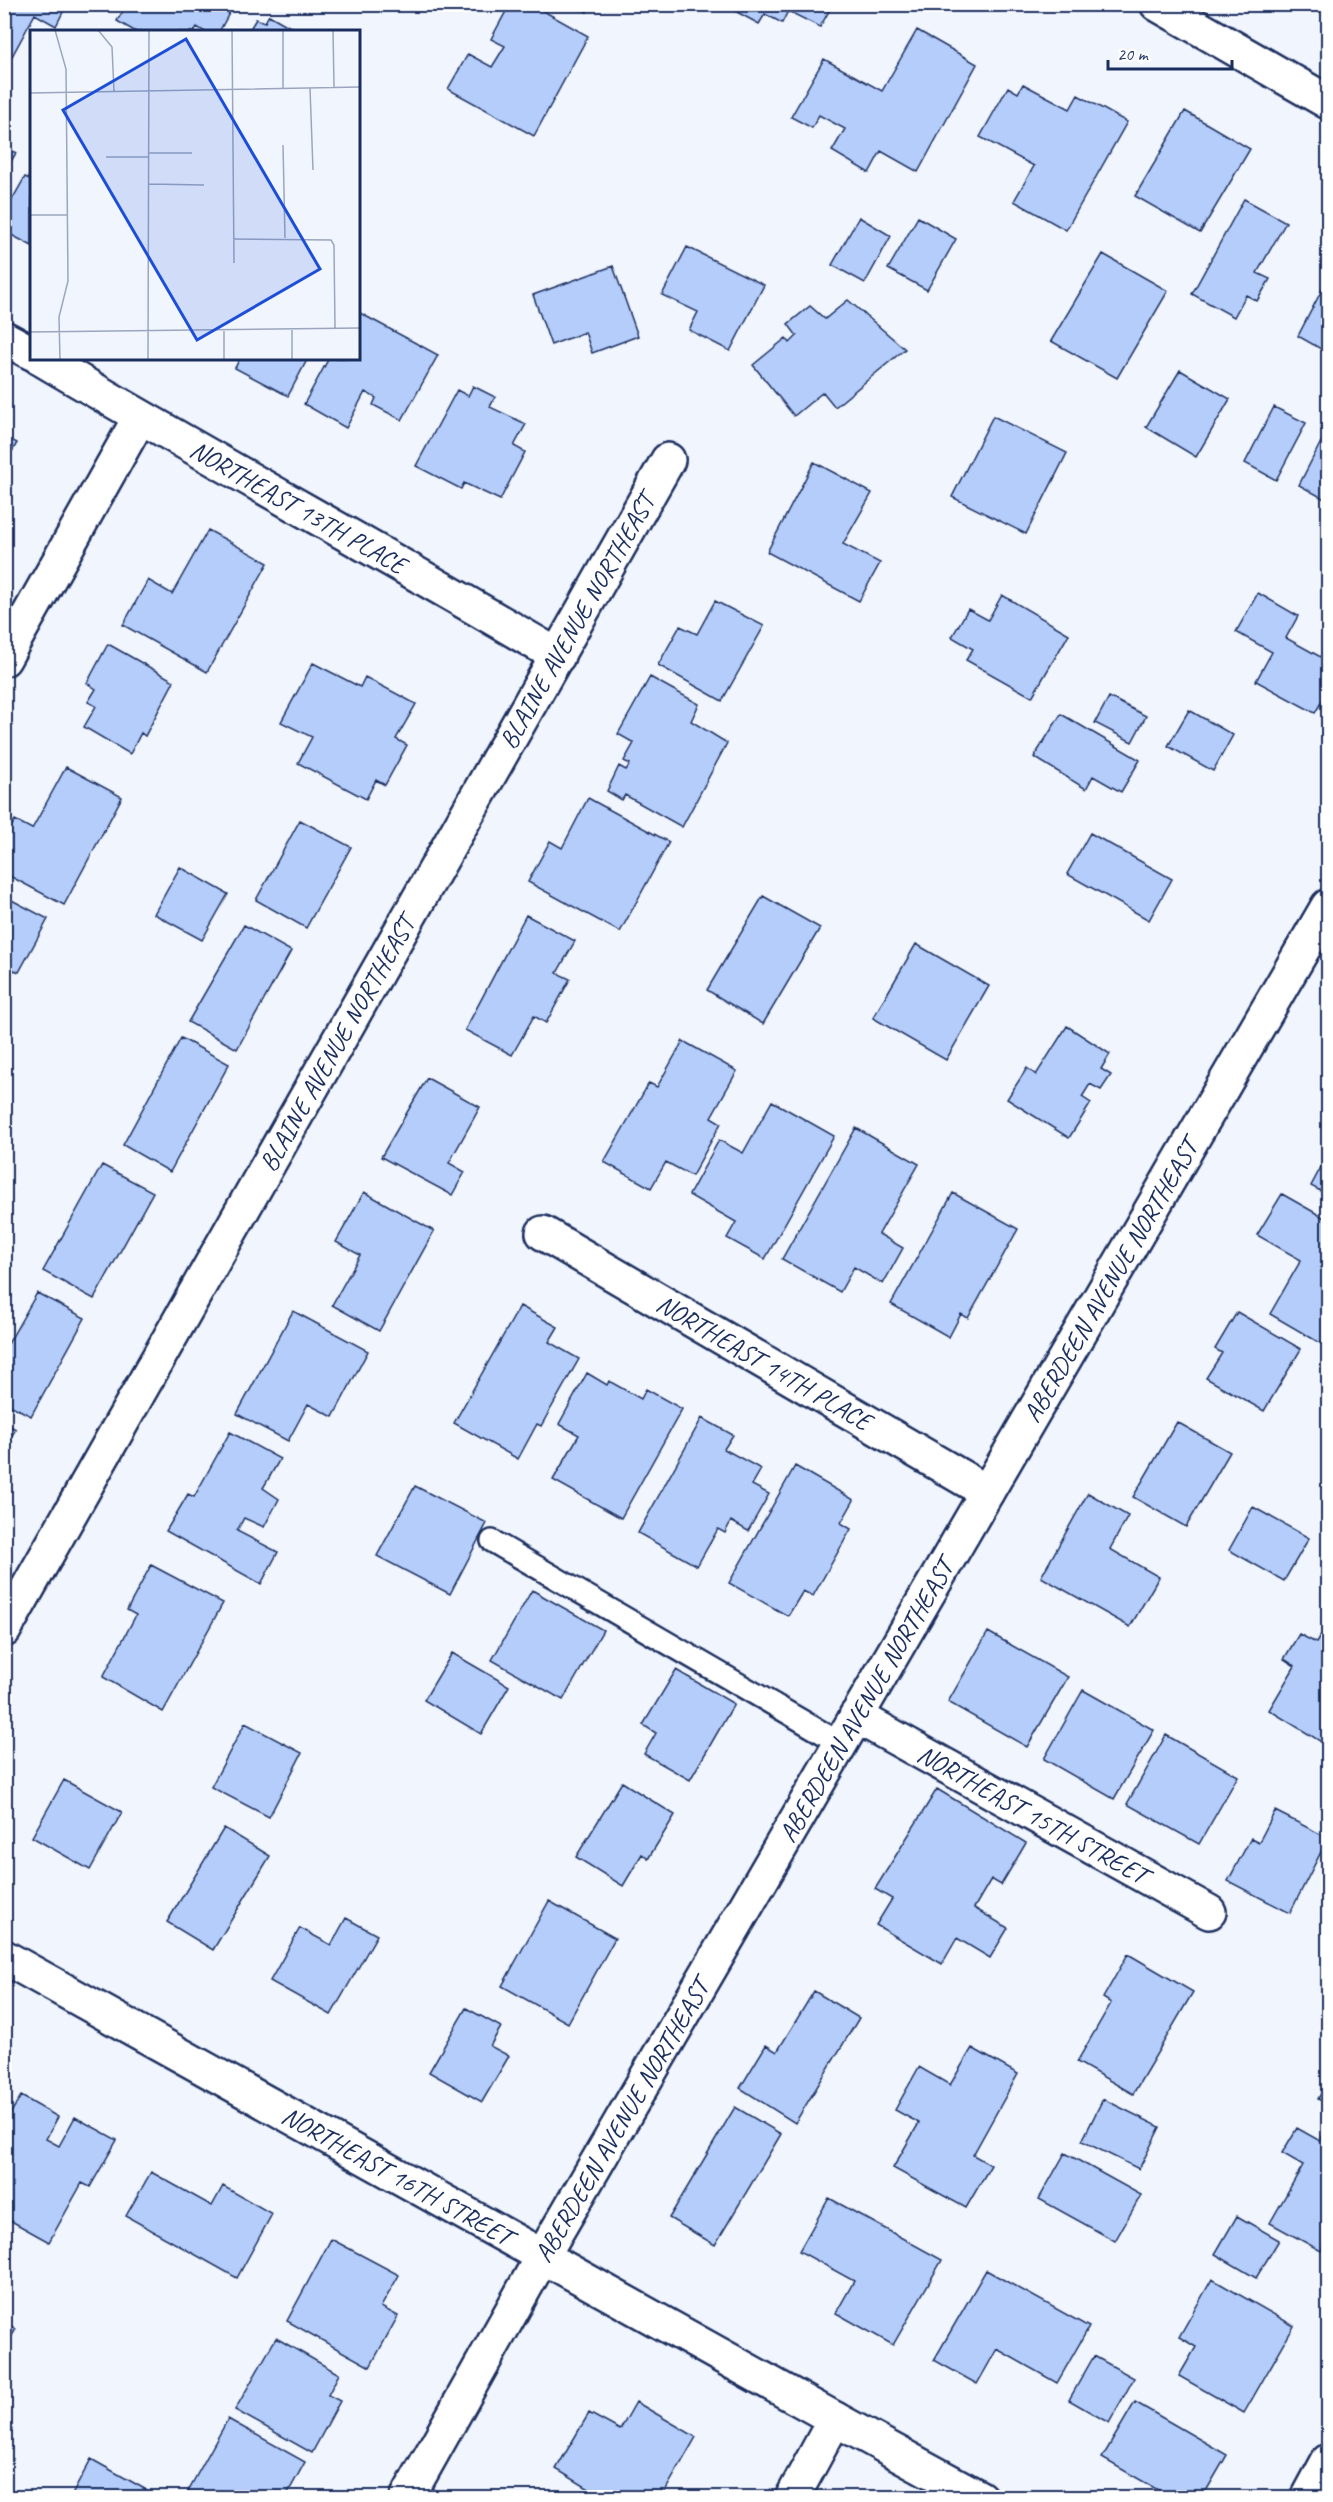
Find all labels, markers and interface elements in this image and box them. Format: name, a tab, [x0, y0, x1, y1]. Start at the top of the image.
inset map	[30, 30, 360, 360]
scale bar	[1108, 33, 1232, 71]
text: 20 m	[1117, 43, 1150, 65]
street label: NORTHEAST 13TH PLACE	[185, 432, 415, 583]
street label: BLAINE AVENUE NORTHEAST	[491, 483, 665, 754]
street label: BLAINE AVENUE NORTHEAST	[251, 905, 425, 1177]
street label: ABERDEEN AVENUE NORTHEAST	[1015, 1127, 1209, 1428]
street label: NORTHEAST 14TH PLACE	[651, 1287, 881, 1439]
street label: ABERDEEN AVENUE NORTHEAST	[771, 1547, 964, 1848]
street label: NORTHEAST 15TH STREET	[912, 1737, 1160, 1895]
street label: ABERDEEN AVENUE NORTHEAST	[526, 1967, 720, 2268]
street label: NORTHEAST 16TH STREET	[276, 2099, 524, 2256]

